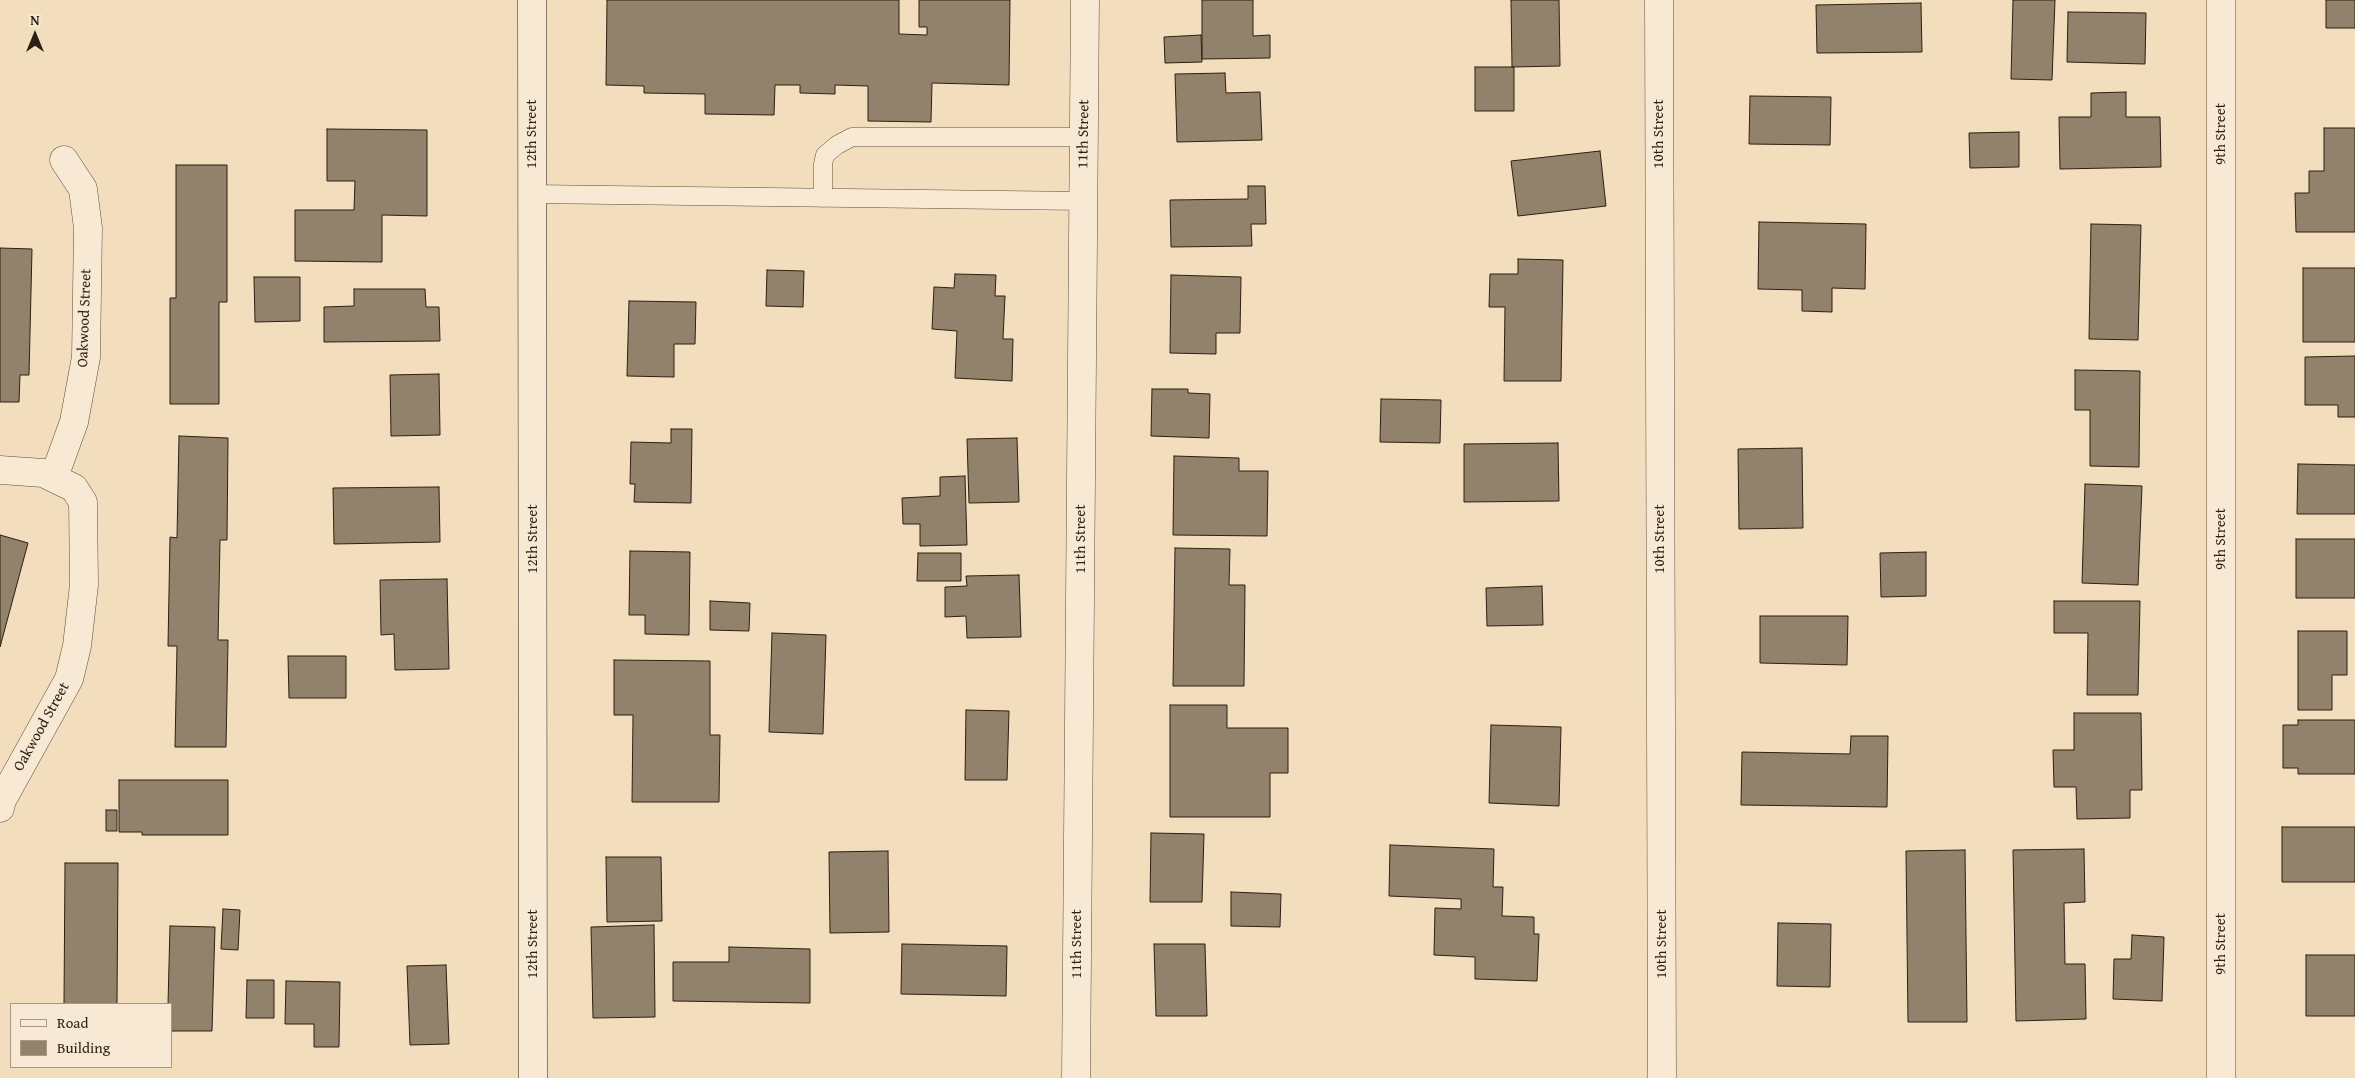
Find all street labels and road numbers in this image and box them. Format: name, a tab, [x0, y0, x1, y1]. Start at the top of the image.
street label: 12th Street	[523, 99, 541, 169]
street label: 11th Street	[1074, 99, 1094, 169]
street label: 10th Street	[1650, 99, 1668, 169]
street label: 9th Street	[2212, 103, 2230, 165]
street label: Oakwood Street	[74, 268, 96, 368]
street label: 12th Street	[524, 504, 542, 574]
street label: 11th Street	[1072, 504, 1090, 574]
street label: 10th Street	[1651, 504, 1669, 574]
street label: 9th Street	[2212, 508, 2230, 570]
street label: Oakwood Street	[10, 679, 74, 775]
street label: 12th Street	[524, 909, 542, 979]
street label: 11th Street	[1068, 909, 1086, 979]
street label: 10th Street	[1653, 909, 1671, 979]
street label: 9th Street	[2212, 913, 2230, 975]

